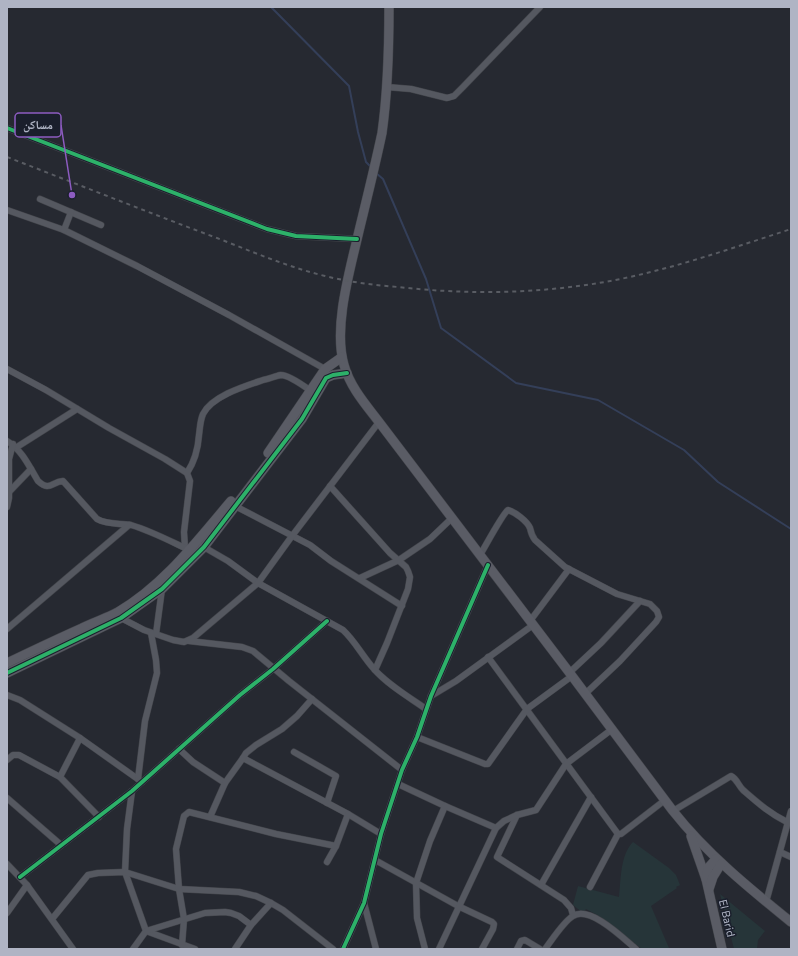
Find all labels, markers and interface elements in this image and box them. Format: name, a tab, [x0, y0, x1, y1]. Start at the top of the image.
callout: مساكن	[15, 113, 61, 137]
text: مساكن	[23, 117, 53, 133]
street label: El Barid	[717, 898, 738, 938]

